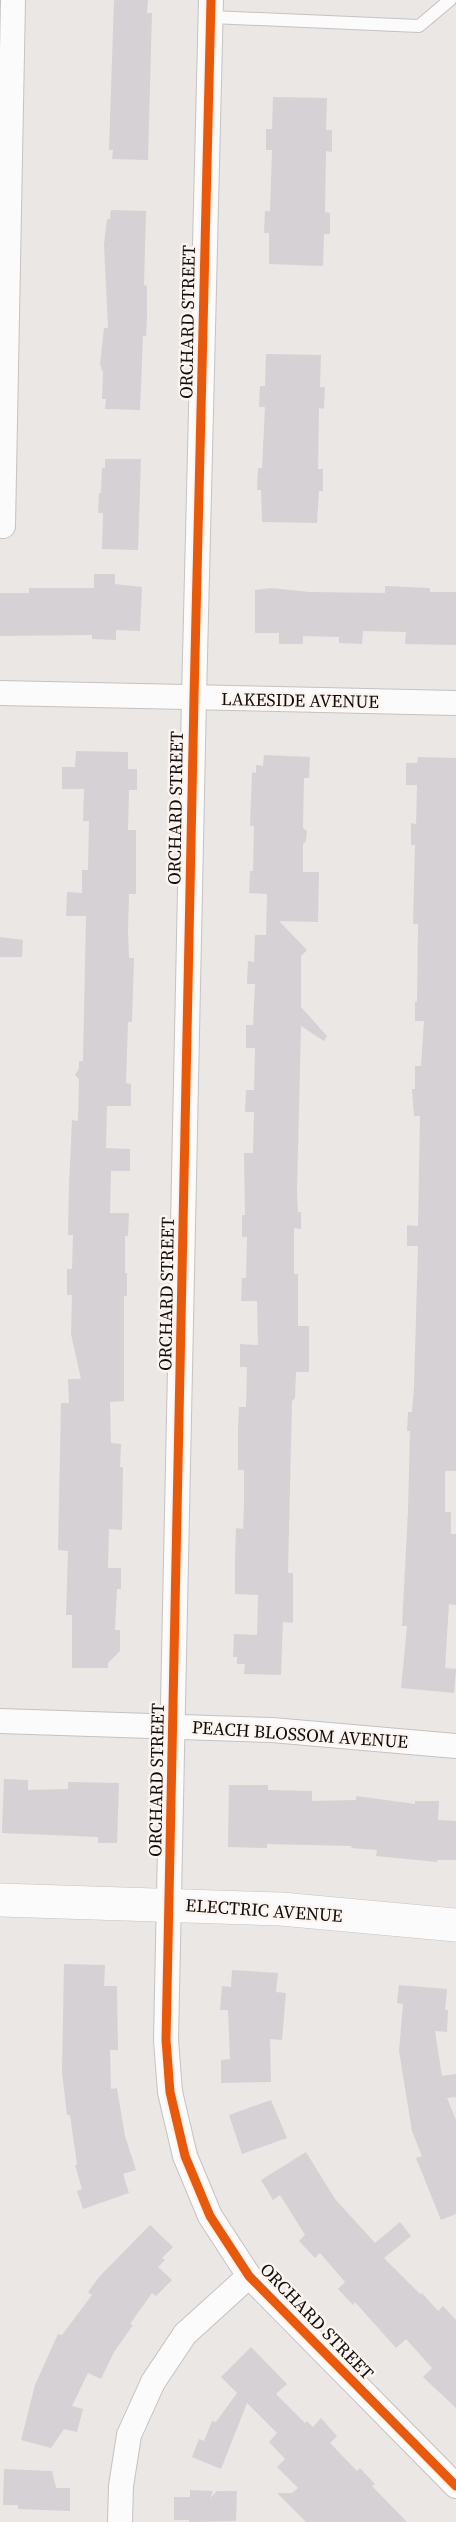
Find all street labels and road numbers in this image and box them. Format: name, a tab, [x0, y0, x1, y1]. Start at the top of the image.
street label: ORCHARD STREET	[173, 245, 201, 399]
street label: LAKESIDE AVENUE	[221, 686, 379, 714]
street label: ORCHARD STREET	[161, 731, 189, 885]
street label: ORCHARD STREET	[152, 1217, 180, 1371]
street label: ORCHARD STREET	[142, 1703, 170, 1857]
street label: PEACH BLOSSOM AVENUE	[191, 1714, 409, 1754]
street label: ELECTRIC AVENUE	[185, 1892, 343, 1928]
street label: ORCHARD STREET	[255, 2257, 380, 2385]

